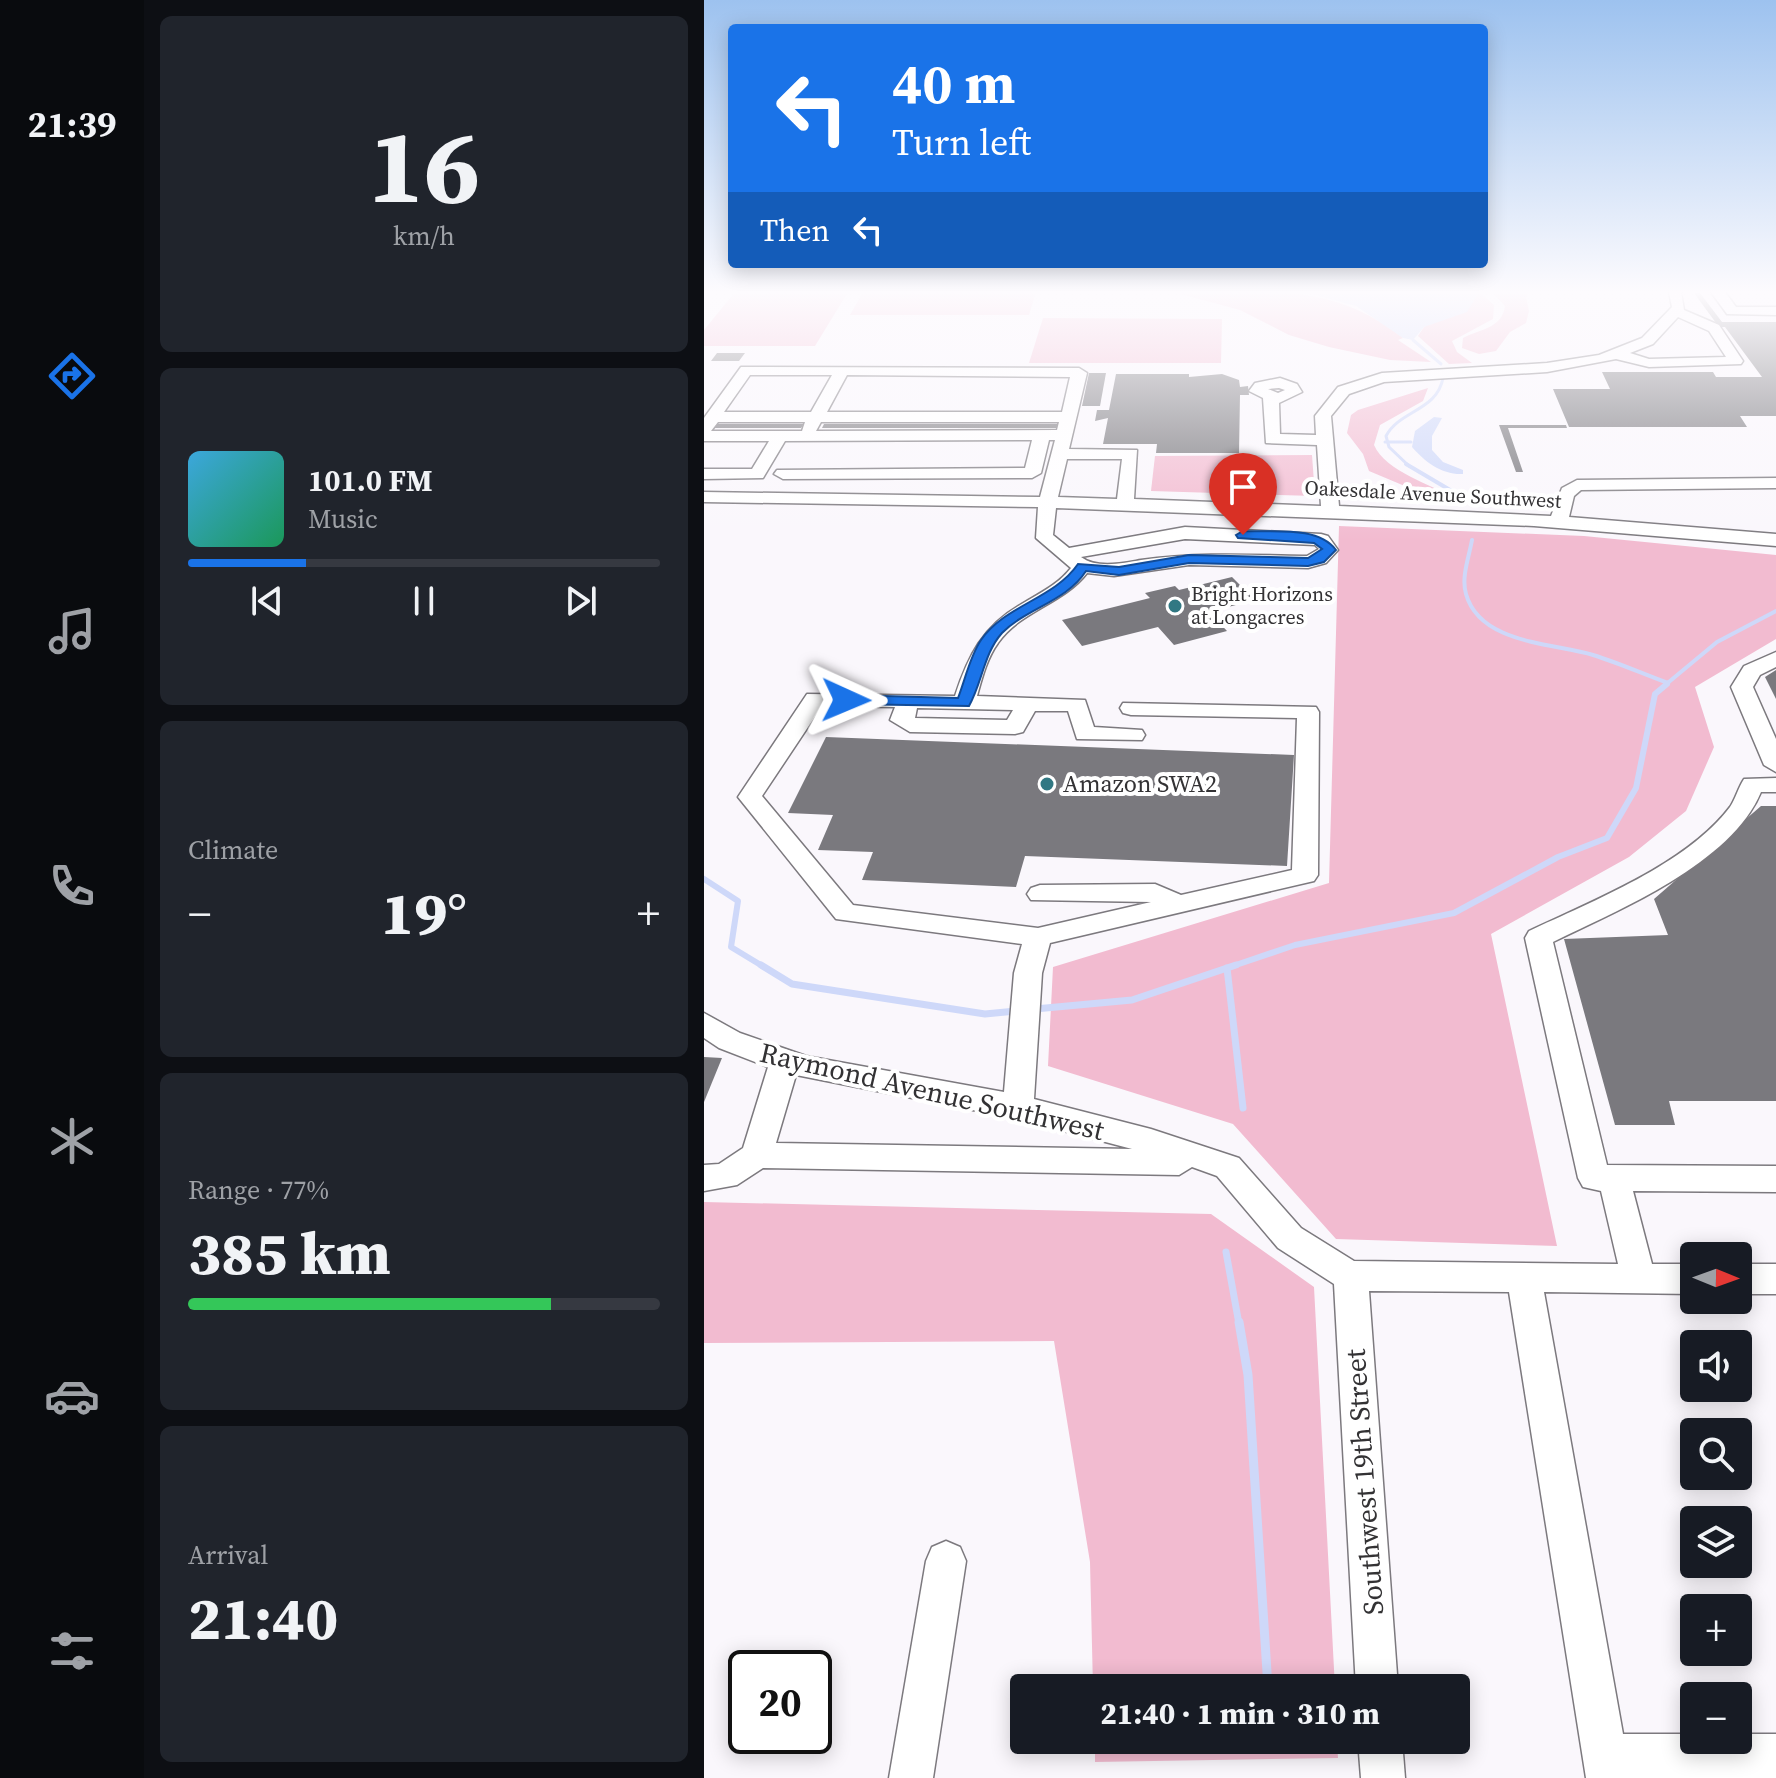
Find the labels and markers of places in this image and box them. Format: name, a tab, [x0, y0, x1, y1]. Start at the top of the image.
pin	[1209, 453, 1277, 535]
place label: Bright Horizons at Longacres	[1191, 580, 1333, 631]
marker: Bright Horizons at Longacres	[1166, 597, 1184, 615]
place label: Amazon SWA2	[1063, 767, 1217, 800]
marker: Amazon SWA2	[1038, 775, 1056, 793]

